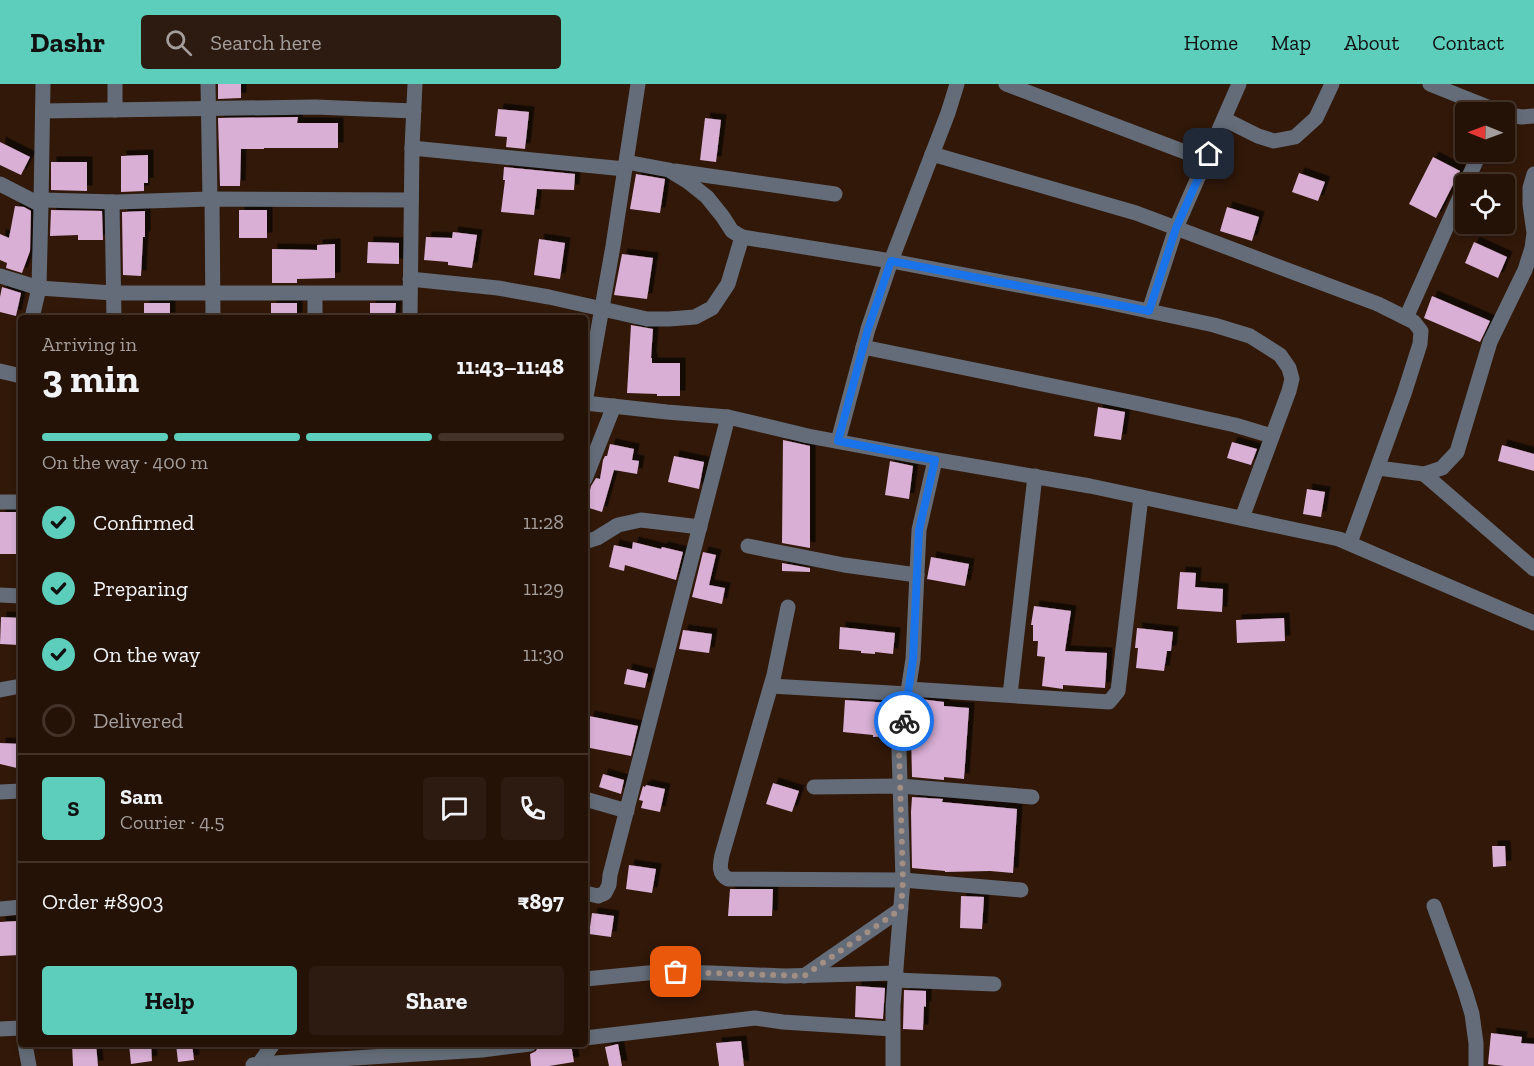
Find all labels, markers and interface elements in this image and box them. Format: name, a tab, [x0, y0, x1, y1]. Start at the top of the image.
search box	[141, 15, 561, 69]
text: Dashr	[30, 26, 105, 59]
icon: search	[162, 26, 195, 59]
text: Search here	[210, 29, 322, 56]
text: Home	[1184, 30, 1238, 55]
text: Map	[1271, 30, 1311, 55]
text: About	[1344, 30, 1399, 55]
text: Contact	[1432, 30, 1504, 55]
north arrow	[1455, 102, 1515, 162]
map controls	[1455, 102, 1515, 234]
pin	[1183, 128, 1234, 179]
icon: home	[1192, 137, 1225, 170]
button: locate	[1455, 174, 1515, 234]
text: Arriving in	[42, 332, 137, 356]
text: 11:43–11:48	[456, 353, 564, 380]
text: 3 min	[42, 355, 139, 402]
text: On the way · 400 m	[42, 450, 208, 474]
icon: check	[42, 506, 75, 539]
text: Confirmed	[93, 509, 194, 536]
text: 11:28	[523, 510, 564, 534]
icon: check	[42, 572, 75, 605]
text: Preparing	[93, 575, 188, 602]
text: 11:29	[523, 576, 564, 600]
icon: check	[42, 638, 75, 671]
text: On the way	[93, 641, 200, 668]
text: 11:30	[523, 642, 564, 666]
courier	[874, 691, 934, 751]
icon: bike	[888, 705, 921, 738]
text: Delivered	[93, 707, 183, 734]
button: chat	[423, 777, 486, 840]
button: phone	[501, 777, 564, 840]
text: Sam	[120, 783, 163, 810]
text: S	[67, 795, 80, 822]
text: Courier · 4.5	[120, 810, 225, 834]
text: Order #8903	[42, 888, 164, 915]
text: ₹897	[518, 888, 564, 915]
pin	[650, 946, 701, 997]
icon: bag	[659, 955, 692, 988]
button: Help	[42, 966, 297, 1035]
button: Share	[309, 966, 564, 1035]

